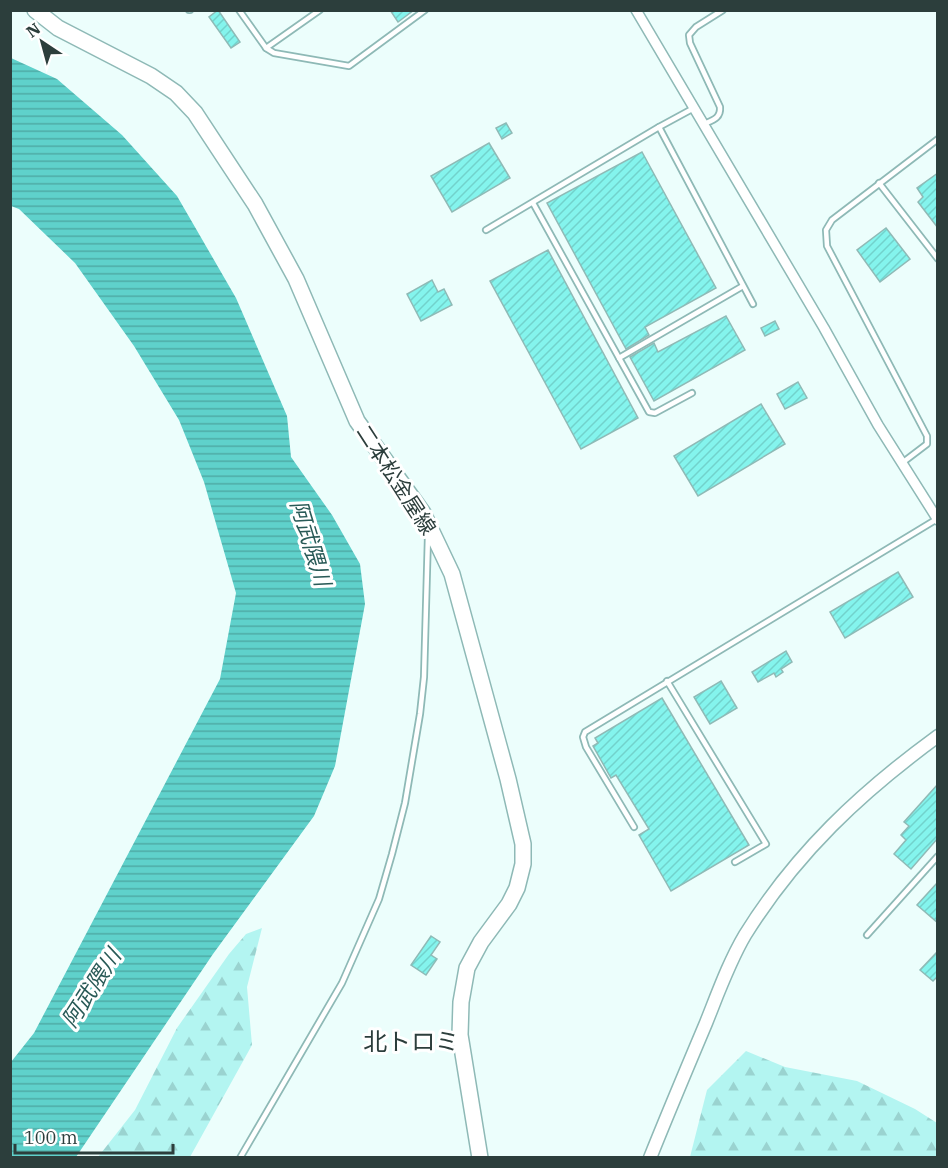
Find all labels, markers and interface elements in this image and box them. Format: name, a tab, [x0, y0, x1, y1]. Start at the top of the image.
north arrow	[12, 12, 72, 72]
text: N	[22, 18, 44, 42]
street label: 二本松金屋線	[351, 419, 443, 540]
water label: 阿武隈川	[285, 497, 339, 591]
water label: 阿武隈川	[54, 941, 128, 1033]
district label: 北トロミ	[363, 1025, 459, 1057]
scale bar	[15, 1117, 172, 1155]
text: 100 m	[24, 1126, 78, 1149]

